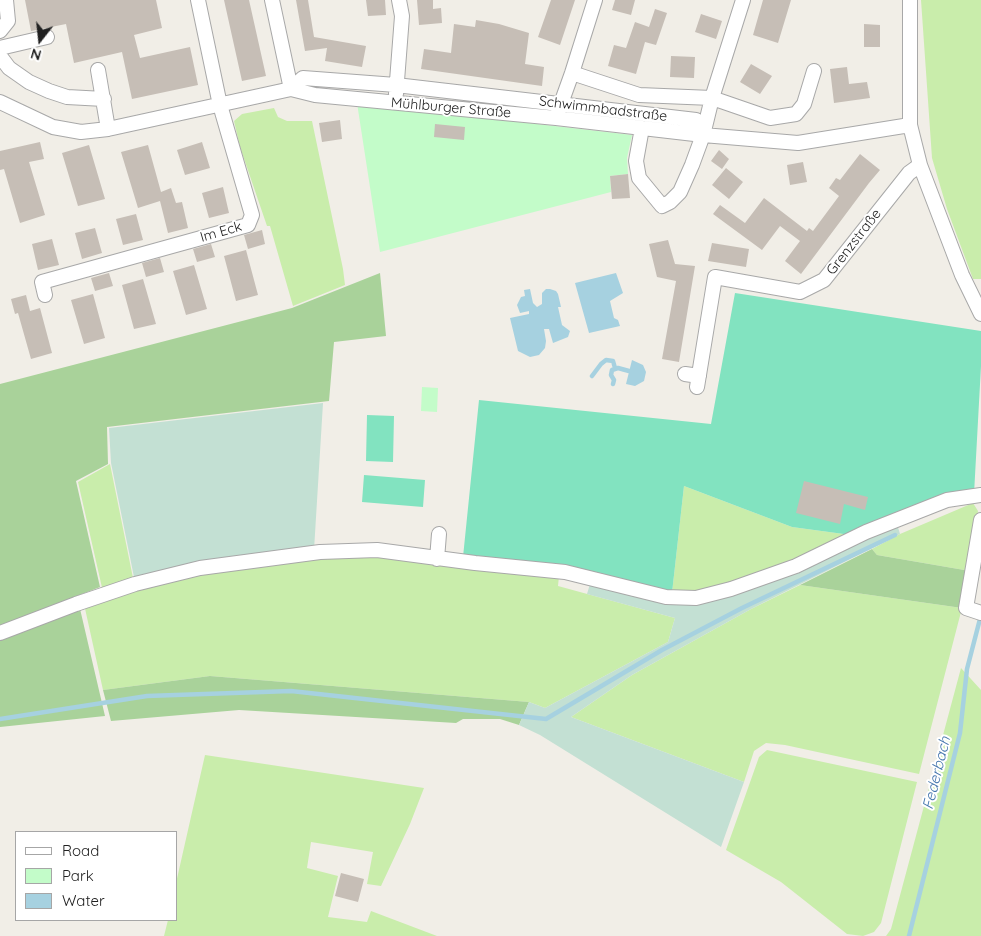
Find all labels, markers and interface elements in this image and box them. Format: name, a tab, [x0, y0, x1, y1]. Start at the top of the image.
north arrow	[15, 15, 65, 65]
text: N	[28, 44, 43, 64]
street label: Schwimmbadstraße	[538, 93, 668, 125]
street label: Mühlburger Straße	[390, 94, 512, 122]
street label: Grenzstraße	[823, 206, 885, 278]
street label: Im Eck	[198, 218, 244, 246]
water label: Federbach	[919, 735, 955, 811]
legend	[15, 831, 178, 921]
text: Road	[62, 841, 99, 860]
text: Park	[62, 866, 94, 885]
text: Water	[62, 891, 105, 910]

